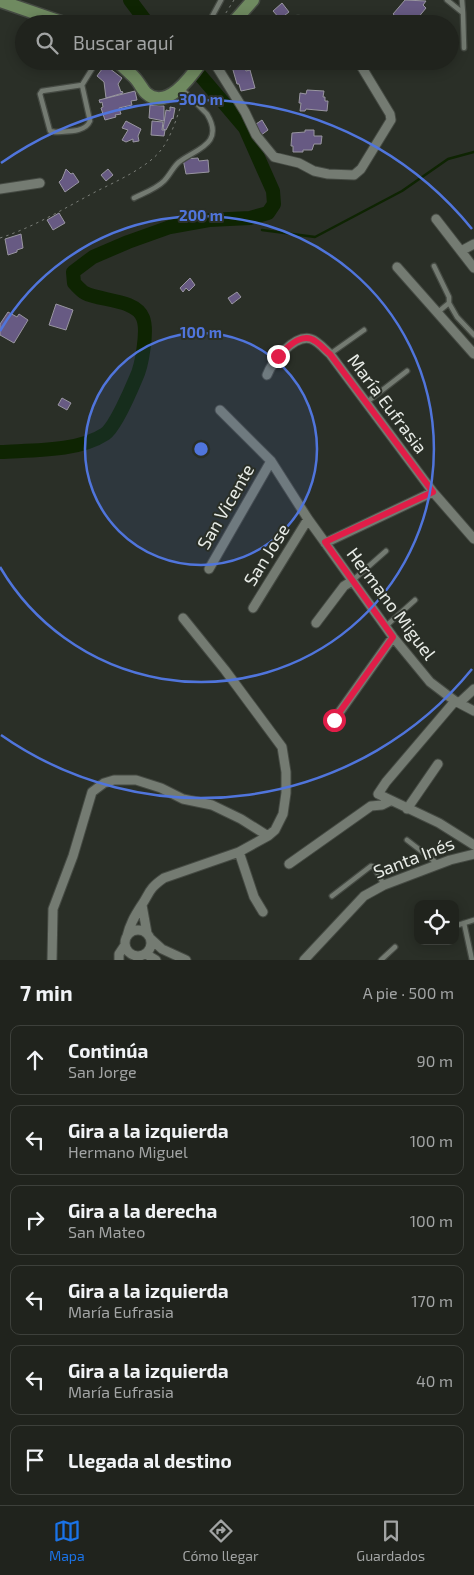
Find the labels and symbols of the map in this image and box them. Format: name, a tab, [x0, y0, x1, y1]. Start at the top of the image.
text: 300 m	[179, 90, 223, 108]
text: 200 m	[179, 206, 223, 224]
text: 100 m	[180, 323, 222, 341]
route end	[267, 345, 290, 368]
street label: María Eufrasia	[343, 349, 432, 458]
centre of rings	[192, 440, 210, 458]
street label: San Vicente	[192, 460, 258, 553]
street label: San Jose	[238, 519, 294, 590]
street label: Hermano Miguel	[342, 543, 442, 664]
route start	[323, 709, 346, 732]
street label: Santa Inés	[370, 832, 457, 883]

